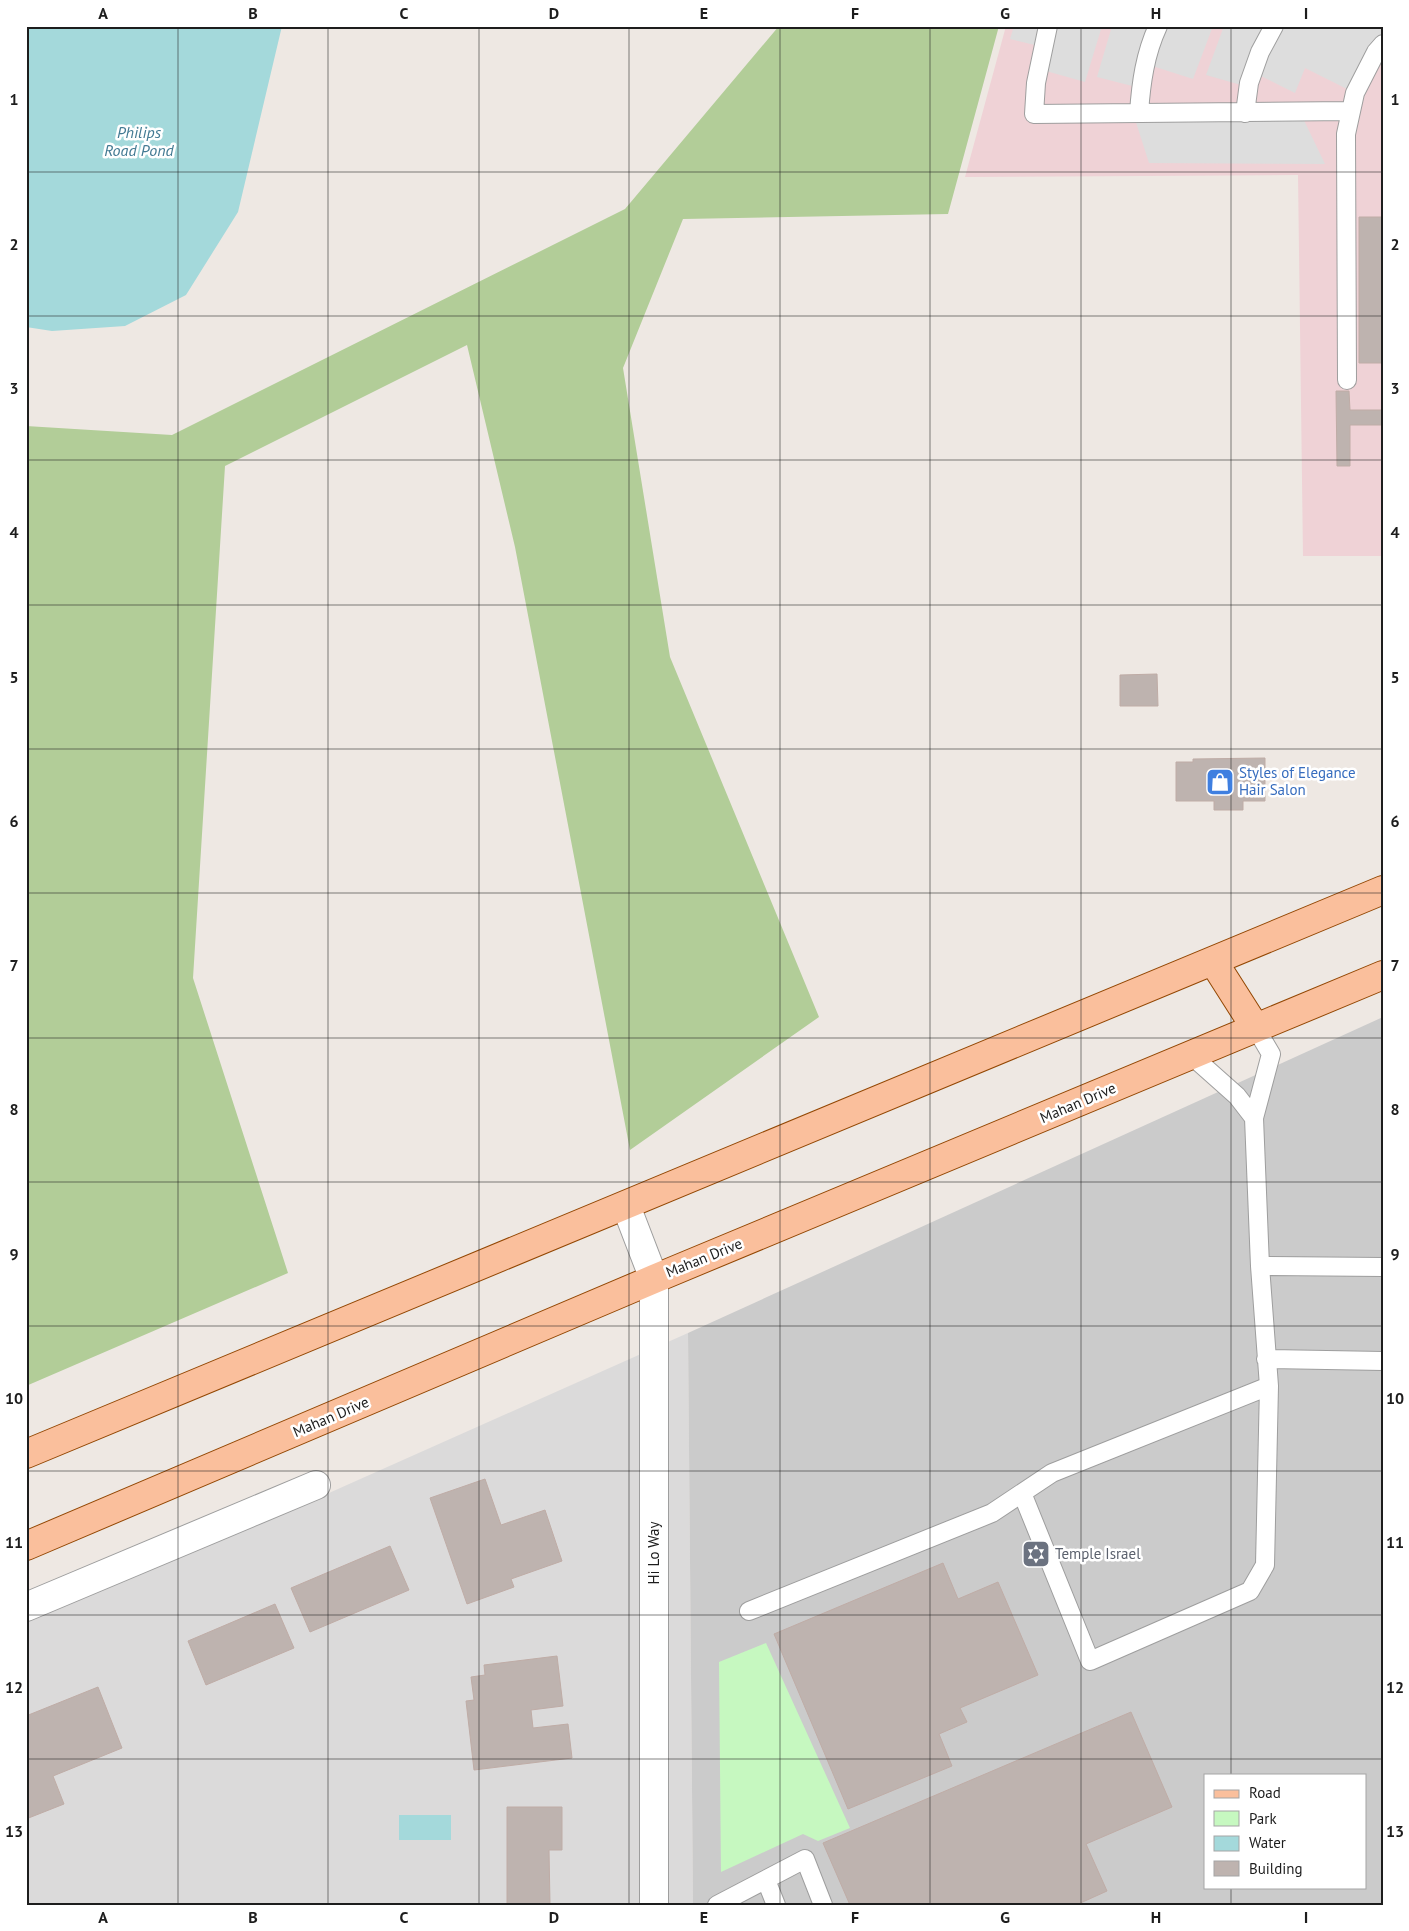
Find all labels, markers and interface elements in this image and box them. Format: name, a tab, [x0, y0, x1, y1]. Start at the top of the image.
text: A	[98, 3, 108, 23]
text: B	[248, 3, 258, 23]
text: C	[400, 3, 409, 23]
text: D	[549, 3, 559, 23]
text: E	[700, 3, 708, 23]
text: F	[851, 3, 859, 23]
text: G	[1000, 3, 1010, 23]
text: H	[1151, 3, 1161, 23]
text: I	[1304, 3, 1308, 23]
text: 1	[9, 89, 19, 109]
text: 1	[1390, 89, 1400, 109]
water label: Philips Road Pond	[104, 122, 175, 160]
text: 2	[9, 234, 19, 254]
text: 2	[1390, 234, 1400, 254]
text: 3	[9, 378, 19, 398]
text: 3	[1390, 378, 1400, 398]
text: 4	[9, 522, 19, 542]
text: 4	[1390, 522, 1400, 542]
text: 5	[9, 667, 19, 687]
text: 5	[1390, 667, 1400, 687]
place label: Styles of Elegance Hair Salon	[1239, 763, 1356, 799]
shop icon: Styles of Elegance Hair Salon	[1205, 767, 1235, 797]
text: 6	[9, 811, 19, 831]
text: 6	[1390, 811, 1400, 831]
text: 7	[9, 955, 19, 975]
text: 7	[1390, 955, 1400, 975]
street label: Mahan Drive	[1037, 1078, 1119, 1127]
text: 8	[9, 1099, 19, 1119]
text: 8	[1390, 1099, 1400, 1119]
street label: Mahan Drive	[663, 1234, 745, 1281]
text: 9	[9, 1244, 19, 1264]
text: 9	[1390, 1244, 1400, 1264]
text: 10	[5, 1388, 23, 1408]
text: 10	[1386, 1388, 1404, 1408]
street label: Mahan Drive	[290, 1392, 372, 1441]
street label: Hi Lo Way	[644, 1522, 663, 1584]
text: 11	[5, 1532, 23, 1552]
text: 11	[1386, 1532, 1404, 1552]
synagogue icon: Temple Israel	[1021, 1539, 1051, 1569]
place label: Temple Israel	[1055, 1544, 1141, 1563]
text: 12	[5, 1677, 23, 1697]
text: 12	[1386, 1677, 1404, 1697]
legend	[1204, 1774, 1366, 1888]
text: Road	[1249, 1783, 1281, 1802]
text: Park	[1249, 1809, 1277, 1828]
text: 13	[5, 1821, 23, 1841]
text: 13	[1386, 1821, 1404, 1841]
text: Water	[1249, 1833, 1286, 1852]
text: Building	[1249, 1859, 1303, 1878]
text: A	[98, 1907, 108, 1927]
text: B	[248, 1907, 258, 1927]
text: C	[400, 1907, 409, 1927]
text: D	[549, 1907, 559, 1927]
text: E	[700, 1907, 708, 1927]
text: F	[851, 1907, 859, 1927]
text: G	[1000, 1907, 1010, 1927]
text: H	[1151, 1907, 1161, 1927]
text: I	[1304, 1907, 1308, 1927]

